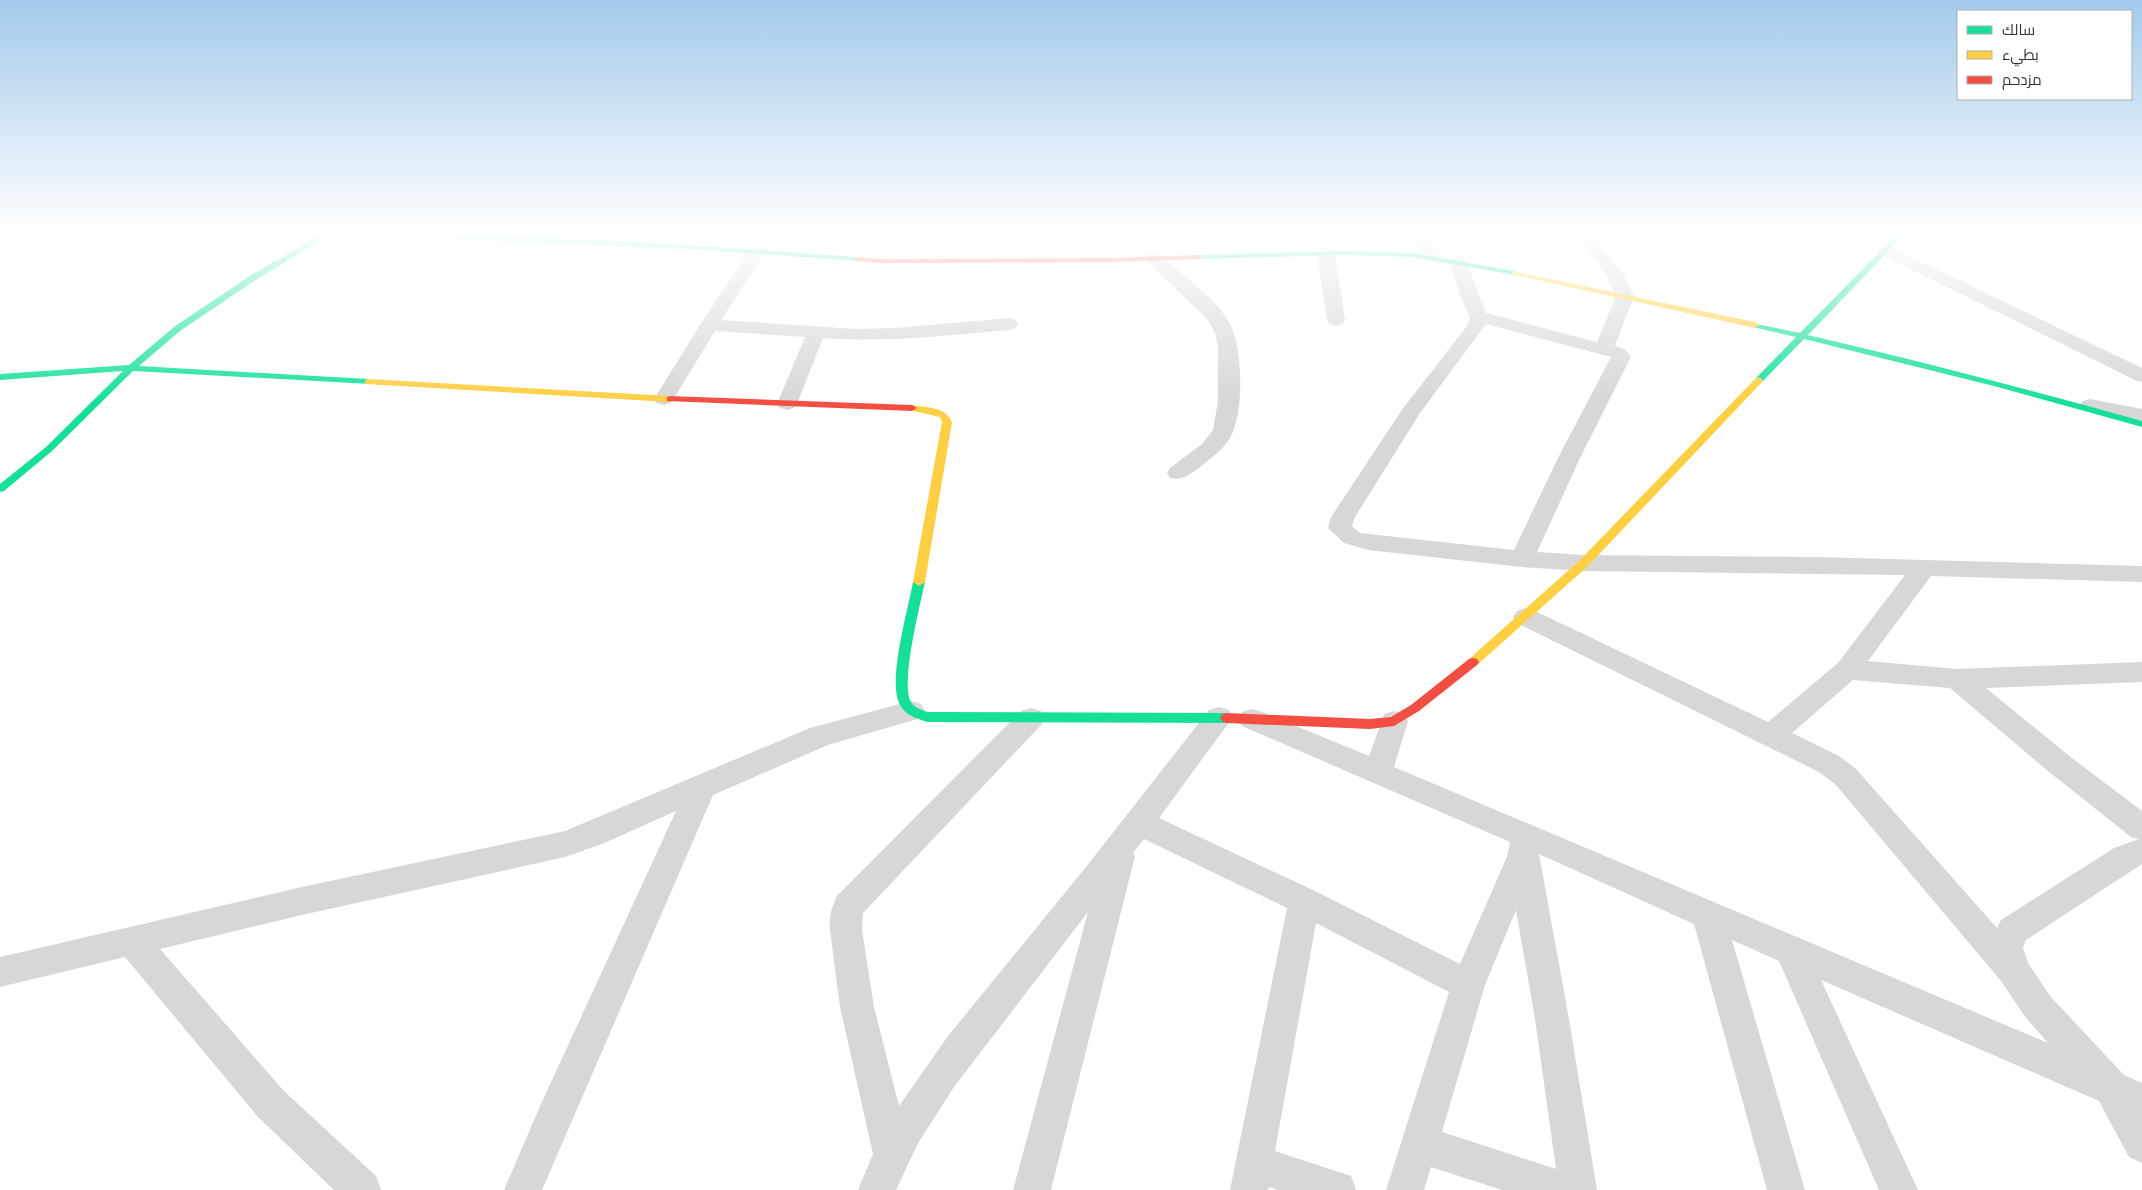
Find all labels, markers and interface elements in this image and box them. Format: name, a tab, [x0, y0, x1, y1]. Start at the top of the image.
legend	[1957, 10, 2132, 100]
text: سالك	[2002, 20, 2035, 39]
text: بطيء	[2002, 45, 2039, 67]
text: مزدحم	[2002, 70, 2042, 90]

